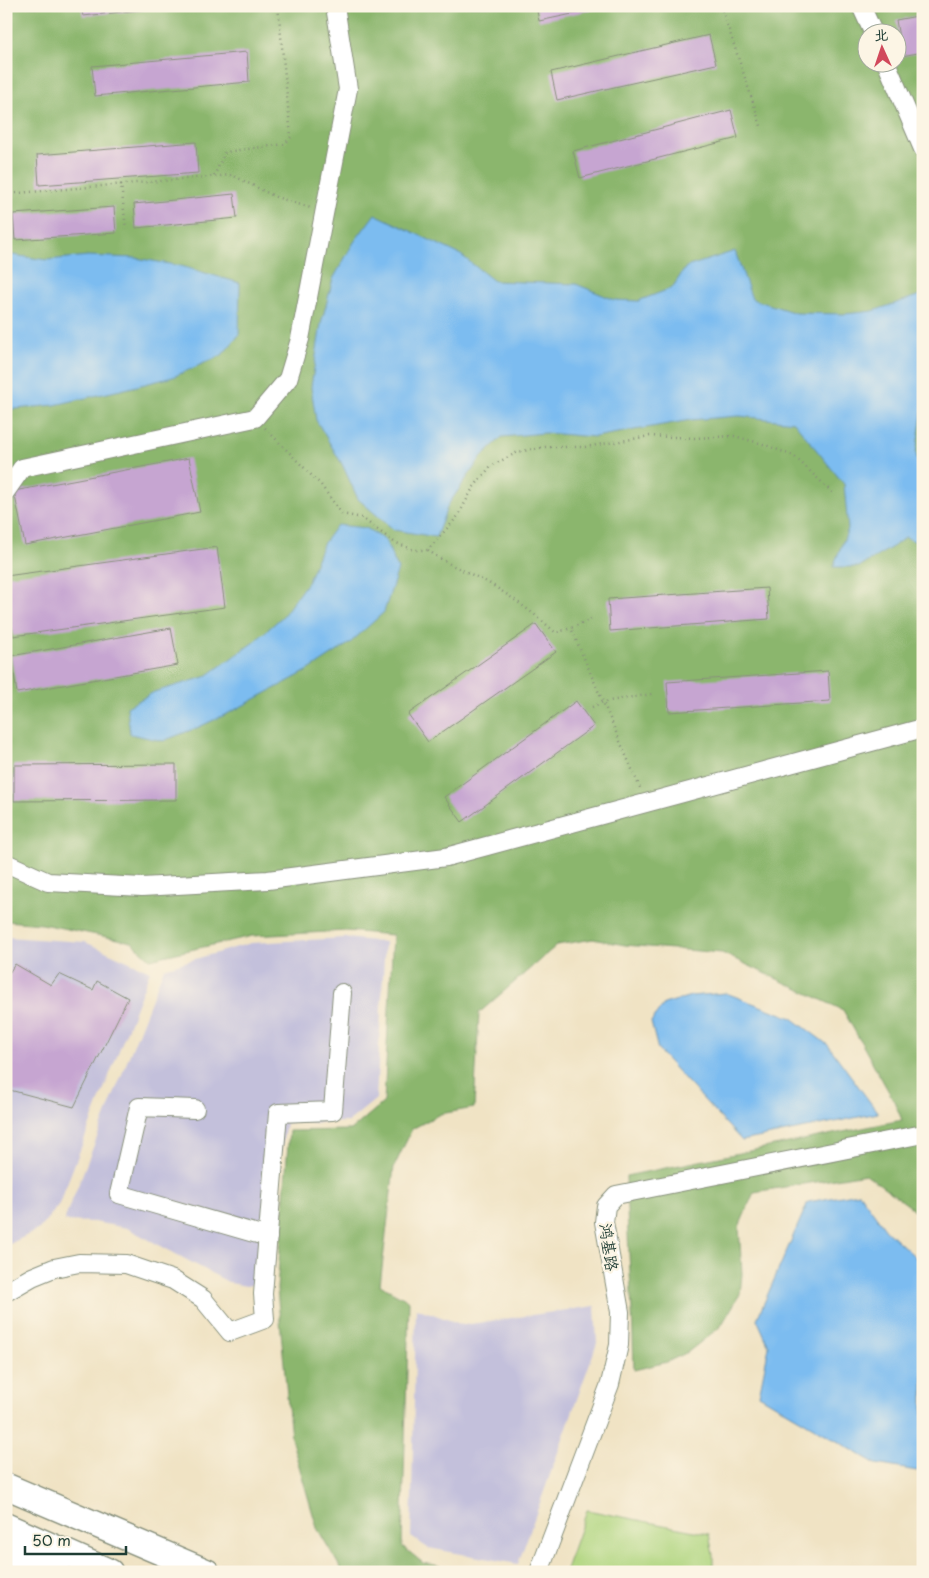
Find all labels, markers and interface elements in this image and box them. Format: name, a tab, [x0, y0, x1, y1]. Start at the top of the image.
north arrow	[856, 22, 906, 72]
text: 北	[874, 24, 889, 45]
street label: 鸿基路	[595, 1222, 625, 1272]
scale bar	[25, 1523, 126, 1555]
text: 50 m	[32, 1528, 71, 1551]

